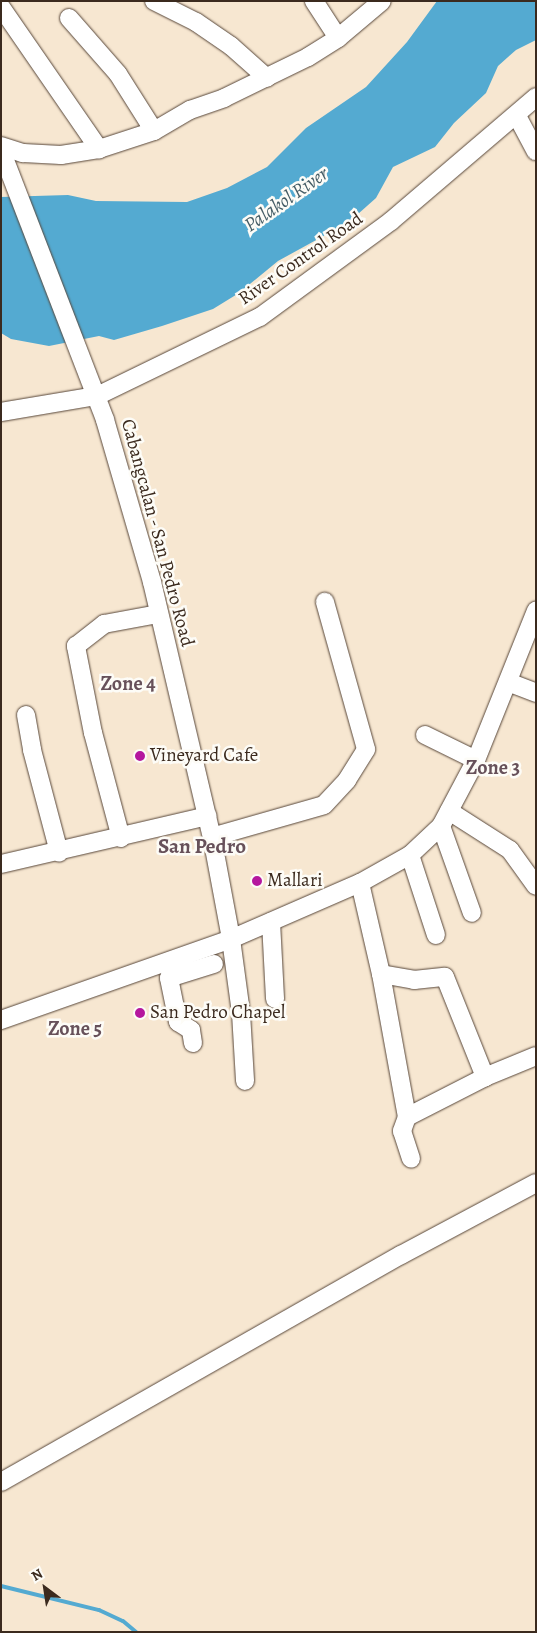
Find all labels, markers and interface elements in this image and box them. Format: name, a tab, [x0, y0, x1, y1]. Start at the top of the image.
water label: Palakol River	[239, 161, 333, 237]
street label: River Control Road	[234, 208, 368, 310]
street label: Cabangcalan - San Pedro Road	[116, 416, 198, 650]
district label: Zone 4	[100, 671, 156, 695]
place label: Vineyard Cafe	[150, 745, 258, 767]
marker: Vineyard Cafe	[134, 750, 146, 762]
district label: Zone 3	[466, 755, 520, 779]
district label: San Pedro	[158, 833, 246, 859]
place label: Mallari	[267, 870, 323, 892]
marker: Mallari	[251, 875, 263, 887]
place label: San Pedro Chapel	[150, 1002, 285, 1024]
marker: San Pedro Chapel	[134, 1007, 146, 1019]
district label: Zone 5	[48, 1016, 102, 1040]
north arrow	[20, 1563, 70, 1613]
text: N	[28, 1564, 46, 1585]

